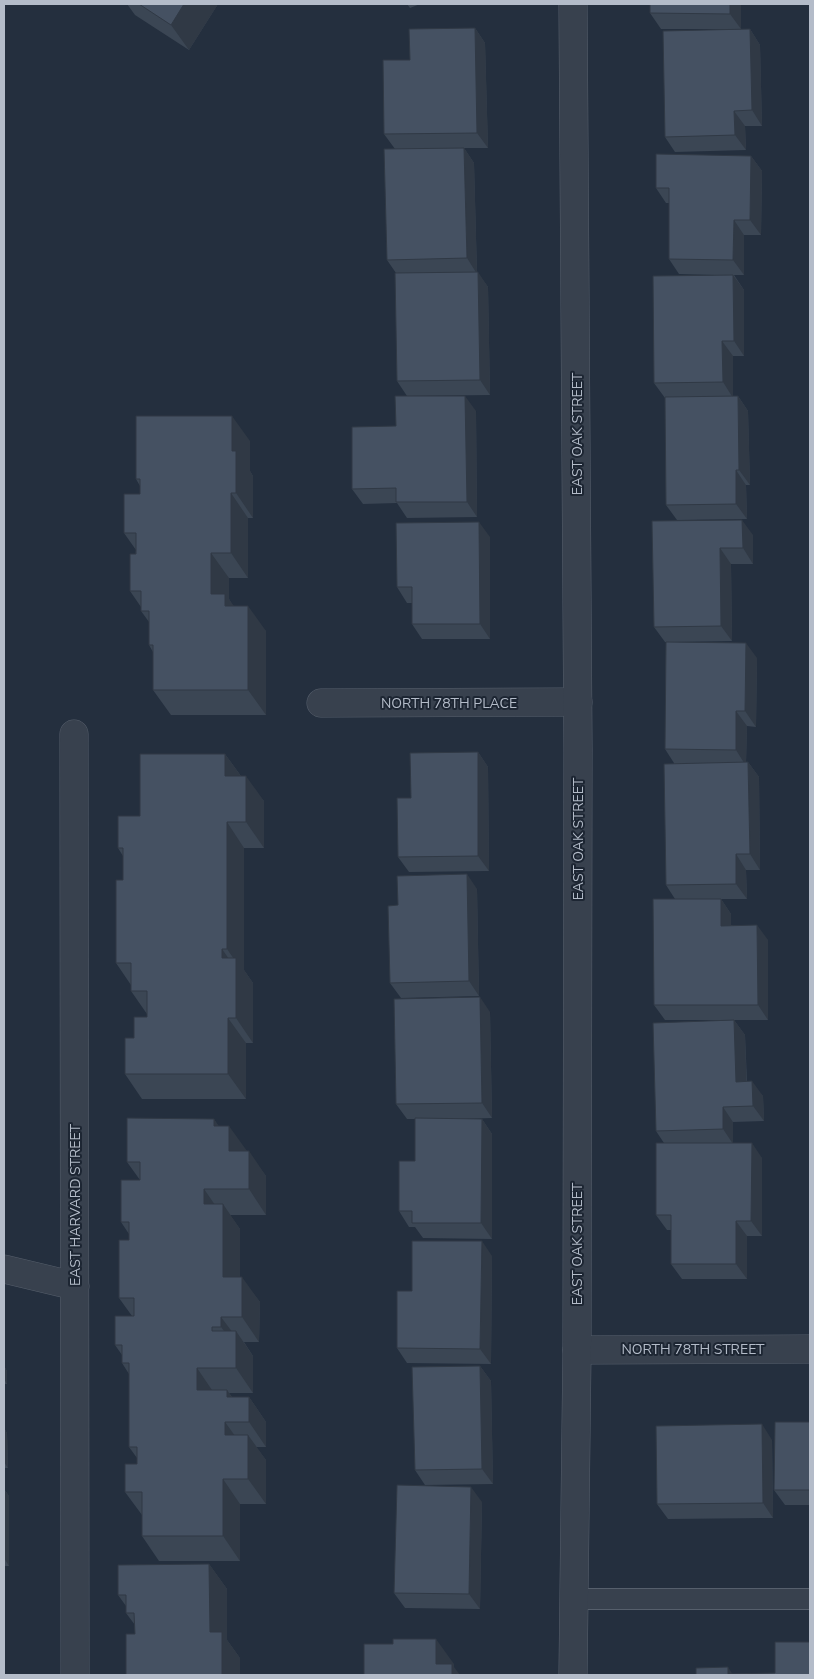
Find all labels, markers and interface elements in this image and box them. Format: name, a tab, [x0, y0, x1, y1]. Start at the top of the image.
street label: EAST OAK STREET	[568, 372, 587, 495]
street label: NORTH 78TH PLACE	[381, 694, 517, 713]
street label: EAST OAK STREET	[569, 777, 588, 900]
street label: EAST HARVARD STREET	[66, 1124, 85, 1286]
street label: EAST OAK STREET	[568, 1182, 587, 1305]
street label: NORTH 78TH STREET	[621, 1340, 765, 1359]

